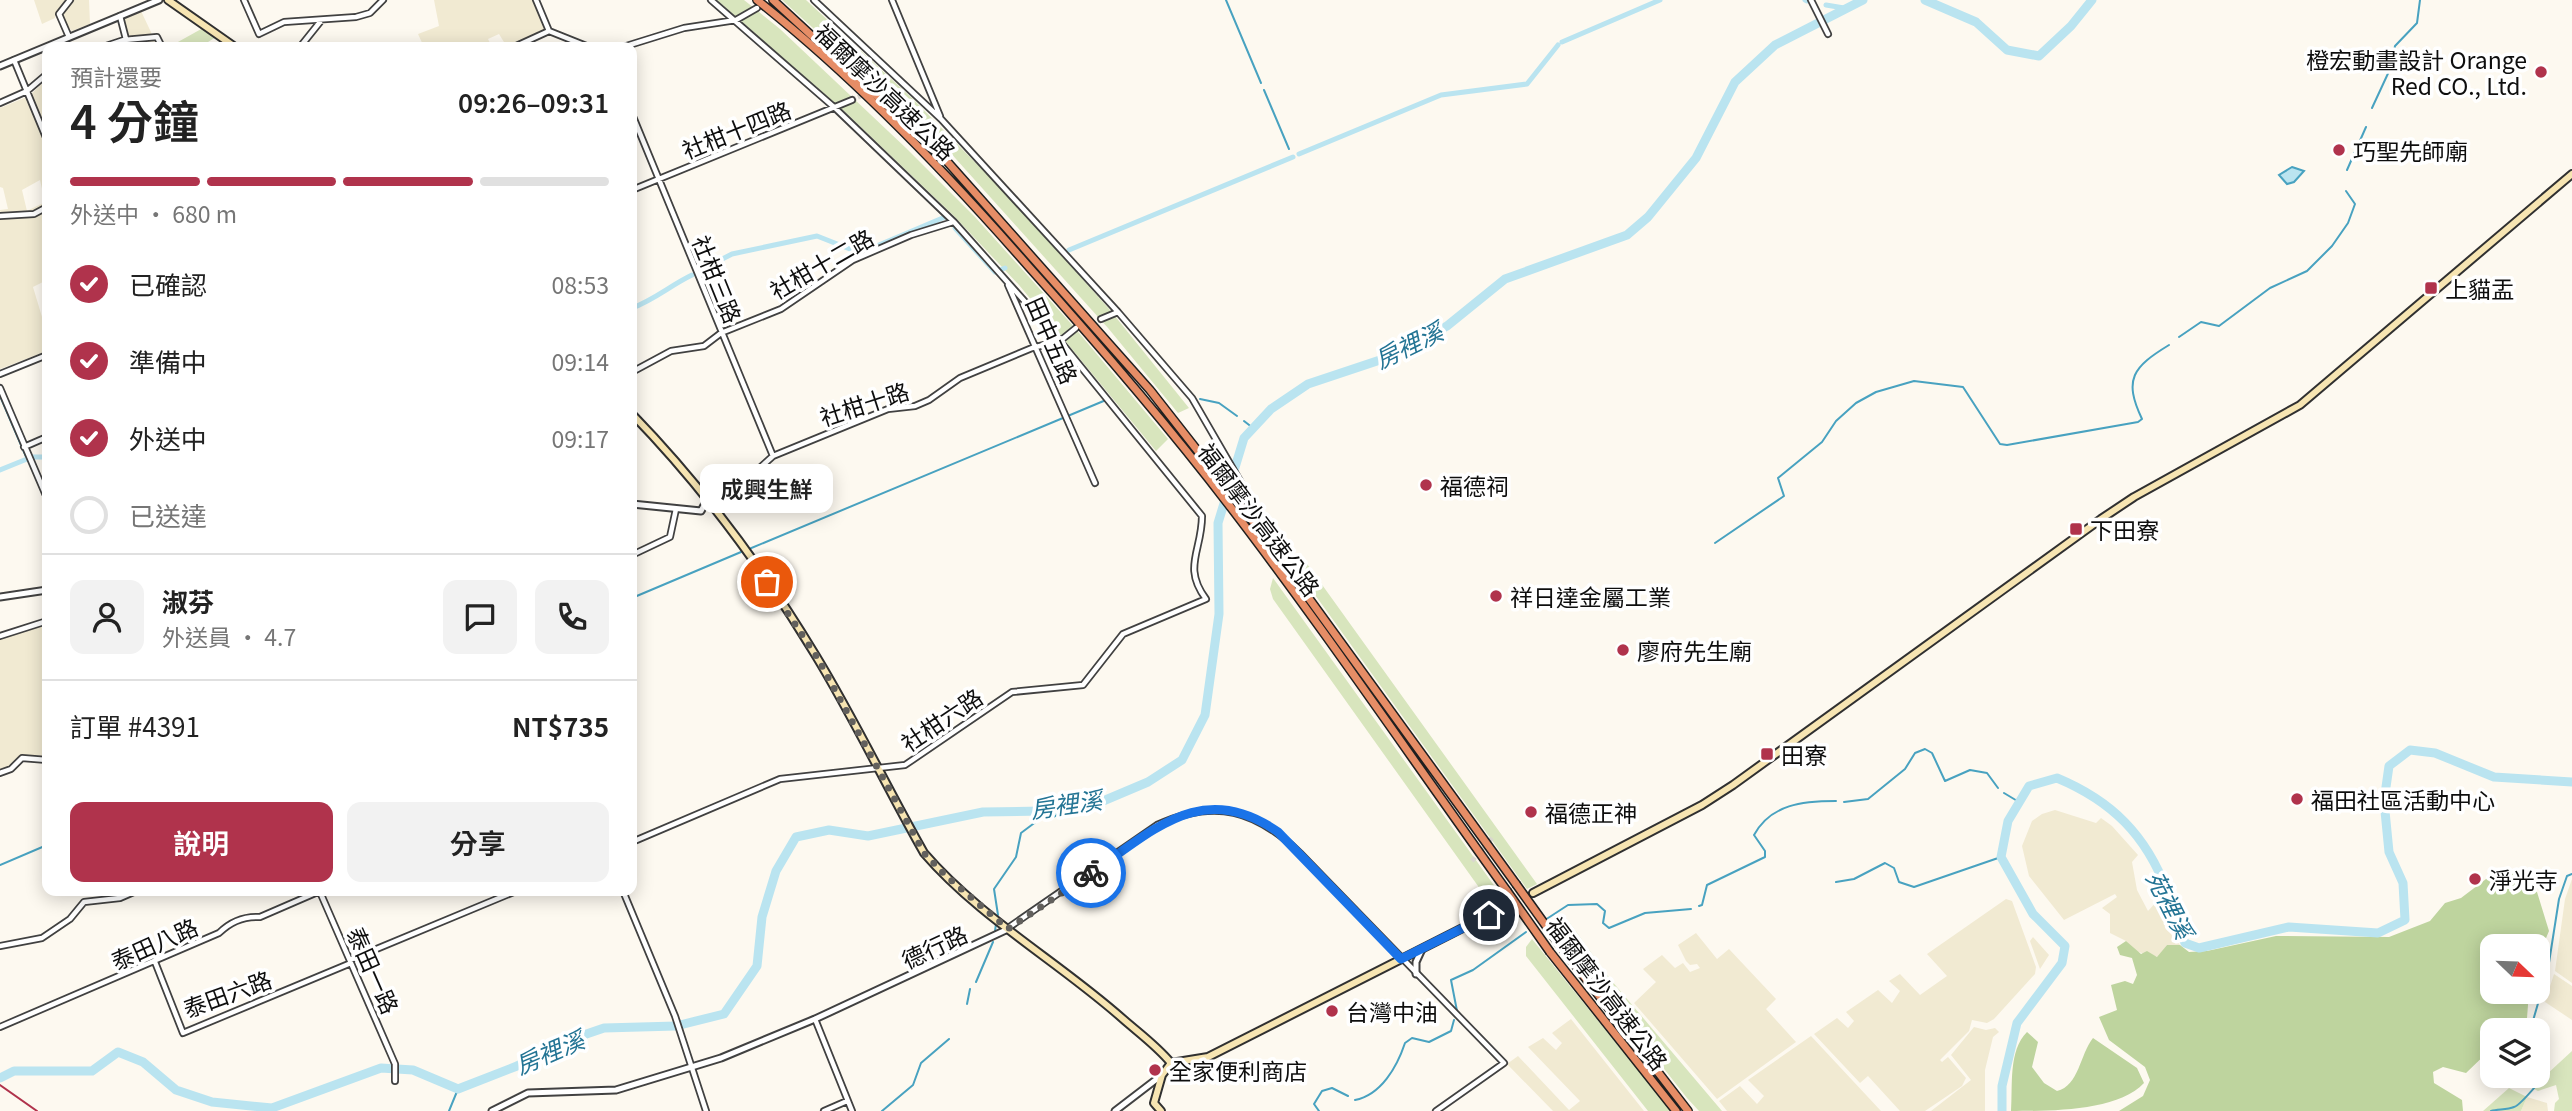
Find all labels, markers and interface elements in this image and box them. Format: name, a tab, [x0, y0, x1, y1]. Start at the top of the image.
street label: 福爾摩沙高速公路	[808, 15, 964, 167]
place label: 橙宏動畫設計 Orange Red CO., Ltd.	[2306, 42, 2527, 102]
text: 預計還要	[70, 59, 162, 93]
marker: 橙宏動畫設計 Orange Red CO., Ltd.	[2533, 64, 2549, 80]
text: 09:26–09:31	[458, 83, 609, 120]
text: 4 分鐘	[70, 86, 199, 152]
street label: 社柑十四路	[676, 92, 796, 166]
place label: 巧聖先師廟	[2353, 133, 2468, 167]
marker: 巧聖先師廟	[2331, 142, 2347, 158]
text: 外送中 · 680 m	[70, 196, 237, 230]
street label: 社柑十二路	[763, 220, 879, 306]
street label: 社柑三路	[685, 230, 751, 328]
icon: check	[70, 265, 108, 303]
text: 已確認	[129, 265, 207, 302]
text: 08:53	[552, 267, 609, 301]
place label: 上貓盂	[2445, 271, 2514, 305]
marker: 上貓盂	[2423, 280, 2439, 296]
street label: 田中五路	[1019, 291, 1087, 389]
water label: 房裡溪	[1368, 311, 1451, 376]
icon: check	[70, 342, 108, 380]
text: 準備中	[129, 342, 207, 379]
text: 09:14	[552, 344, 609, 378]
street label: 社柑十路	[815, 373, 913, 433]
icon: check	[70, 419, 108, 457]
text: 外送中	[129, 419, 207, 456]
text: 09:17	[552, 421, 609, 455]
street label: 福爾摩沙高速公路	[1191, 435, 1329, 603]
callout: 成興生鮮	[700, 463, 834, 512]
place label: 福德祠	[1440, 468, 1509, 502]
text: 成興生鮮	[721, 471, 813, 505]
marker: 福德祠	[1418, 477, 1434, 493]
text: 已送達	[129, 496, 207, 533]
place label: 下田寮	[2090, 512, 2159, 546]
marker: 下田寮	[2068, 521, 2084, 537]
pin	[737, 552, 797, 612]
icon: bag	[748, 563, 786, 601]
place label: 祥日達金屬工業	[1510, 579, 1671, 613]
button: person	[70, 580, 144, 654]
button: chat	[443, 580, 517, 654]
button: phone	[535, 580, 609, 654]
text: 淑芬	[162, 582, 214, 619]
marker: 祥日達金屬工業	[1488, 588, 1504, 604]
text: 外送員 · 4.7	[162, 619, 296, 653]
place label: 廖府先生廟	[1637, 633, 1752, 667]
marker: 廖府先生廟	[1615, 642, 1631, 658]
street label: 社柑六路	[893, 679, 989, 759]
text: 訂單 #4391	[70, 707, 200, 744]
text: NT$735	[512, 707, 609, 744]
place label: 田寮	[1781, 737, 1827, 771]
marker: 田寮	[1759, 746, 1775, 762]
water label: 房裡溪	[1028, 780, 1107, 825]
place label: 福田社區活動中心	[2311, 782, 2495, 816]
marker: 福田社區活動中心	[2289, 791, 2305, 807]
place label: 福德正神	[1545, 795, 1637, 829]
button: 說明	[70, 802, 333, 882]
button: 分享	[347, 802, 609, 882]
marker: 福德正神	[1523, 804, 1539, 820]
courier	[1056, 838, 1126, 908]
icon: bike	[1072, 854, 1110, 892]
place label: 淨光寺	[2489, 862, 2558, 896]
water label: 苑裡溪	[2139, 864, 2204, 947]
marker: 淨光寺	[2467, 871, 2483, 887]
pin	[1459, 885, 1519, 945]
icon: home	[1470, 896, 1508, 934]
street label: 泰田八路	[105, 909, 203, 977]
street label: 福爾摩沙高速公路	[1539, 909, 1677, 1077]
street label: 德行路	[896, 916, 972, 976]
street label: 泰田一路	[340, 921, 408, 1019]
north arrow	[2480, 934, 2550, 1004]
map controls	[2480, 934, 2550, 1088]
street label: 泰田六路	[178, 961, 276, 1025]
place label: 台灣中油	[1346, 994, 1438, 1028]
marker: 台灣中油	[1324, 1003, 1340, 1019]
button: layers	[2480, 1018, 2550, 1088]
water label: 房裡溪	[509, 1020, 592, 1081]
place label: 全家便利商店	[1169, 1053, 1307, 1087]
marker: 全家便利商店	[1147, 1062, 1163, 1078]

